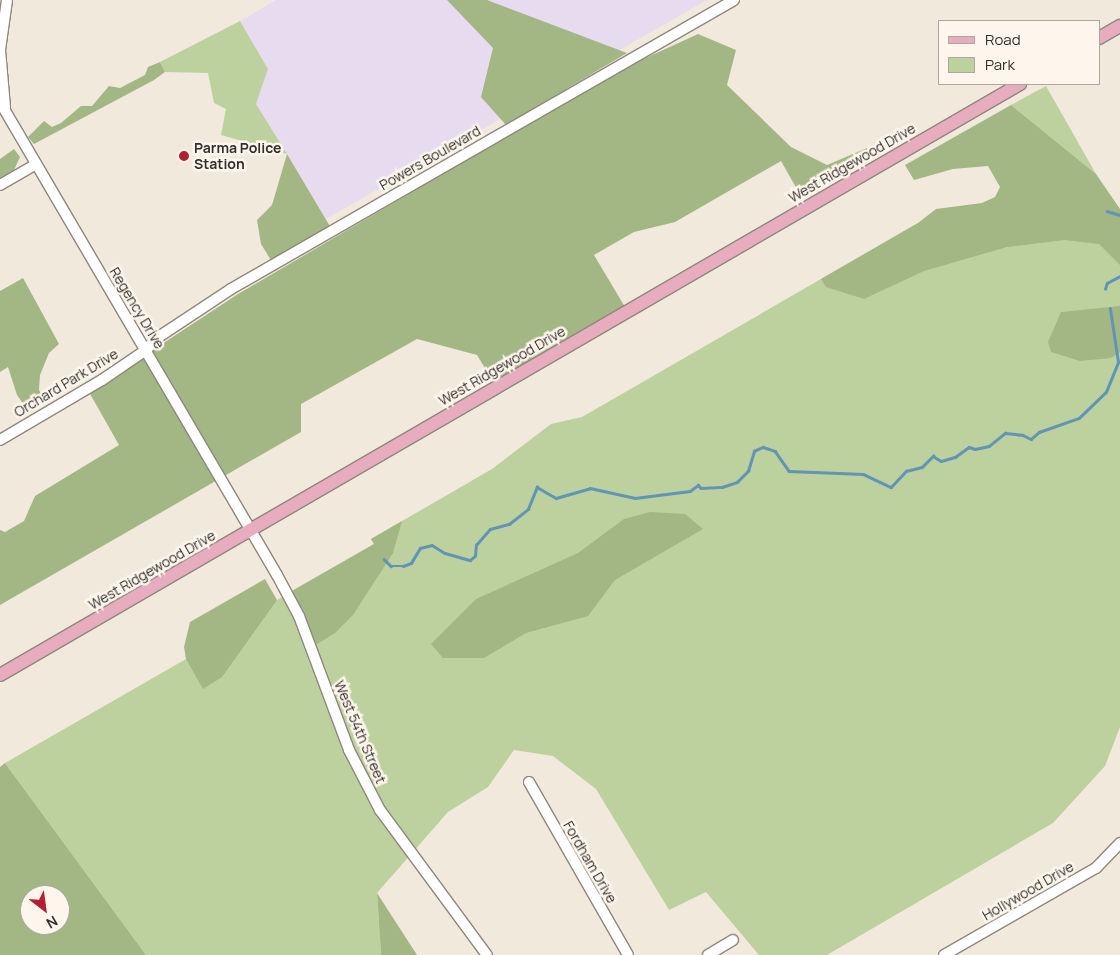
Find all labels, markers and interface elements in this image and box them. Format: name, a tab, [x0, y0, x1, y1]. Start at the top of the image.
legend	[938, 20, 1100, 85]
text: Road	[985, 29, 1021, 50]
text: Park	[985, 54, 1015, 75]
street label: West Ridgewood Drive	[786, 120, 918, 206]
street label: Powers Boulevard	[376, 122, 484, 194]
place label: Parma Police Station	[194, 140, 281, 172]
marker: Parma Police Station	[178, 150, 190, 162]
street label: Regency Drive	[106, 264, 168, 352]
street label: West Ridgewood Drive	[436, 323, 568, 409]
street label: Orchard Park Drive	[11, 345, 121, 421]
street label: West Ridgewood Drive	[86, 527, 218, 613]
street label: West 54th Street	[331, 678, 389, 786]
street label: Fordham Drive	[560, 818, 620, 906]
street label: Hollywood Drive	[979, 858, 1077, 924]
north arrow	[20, 885, 70, 935]
text: N	[43, 912, 61, 933]

